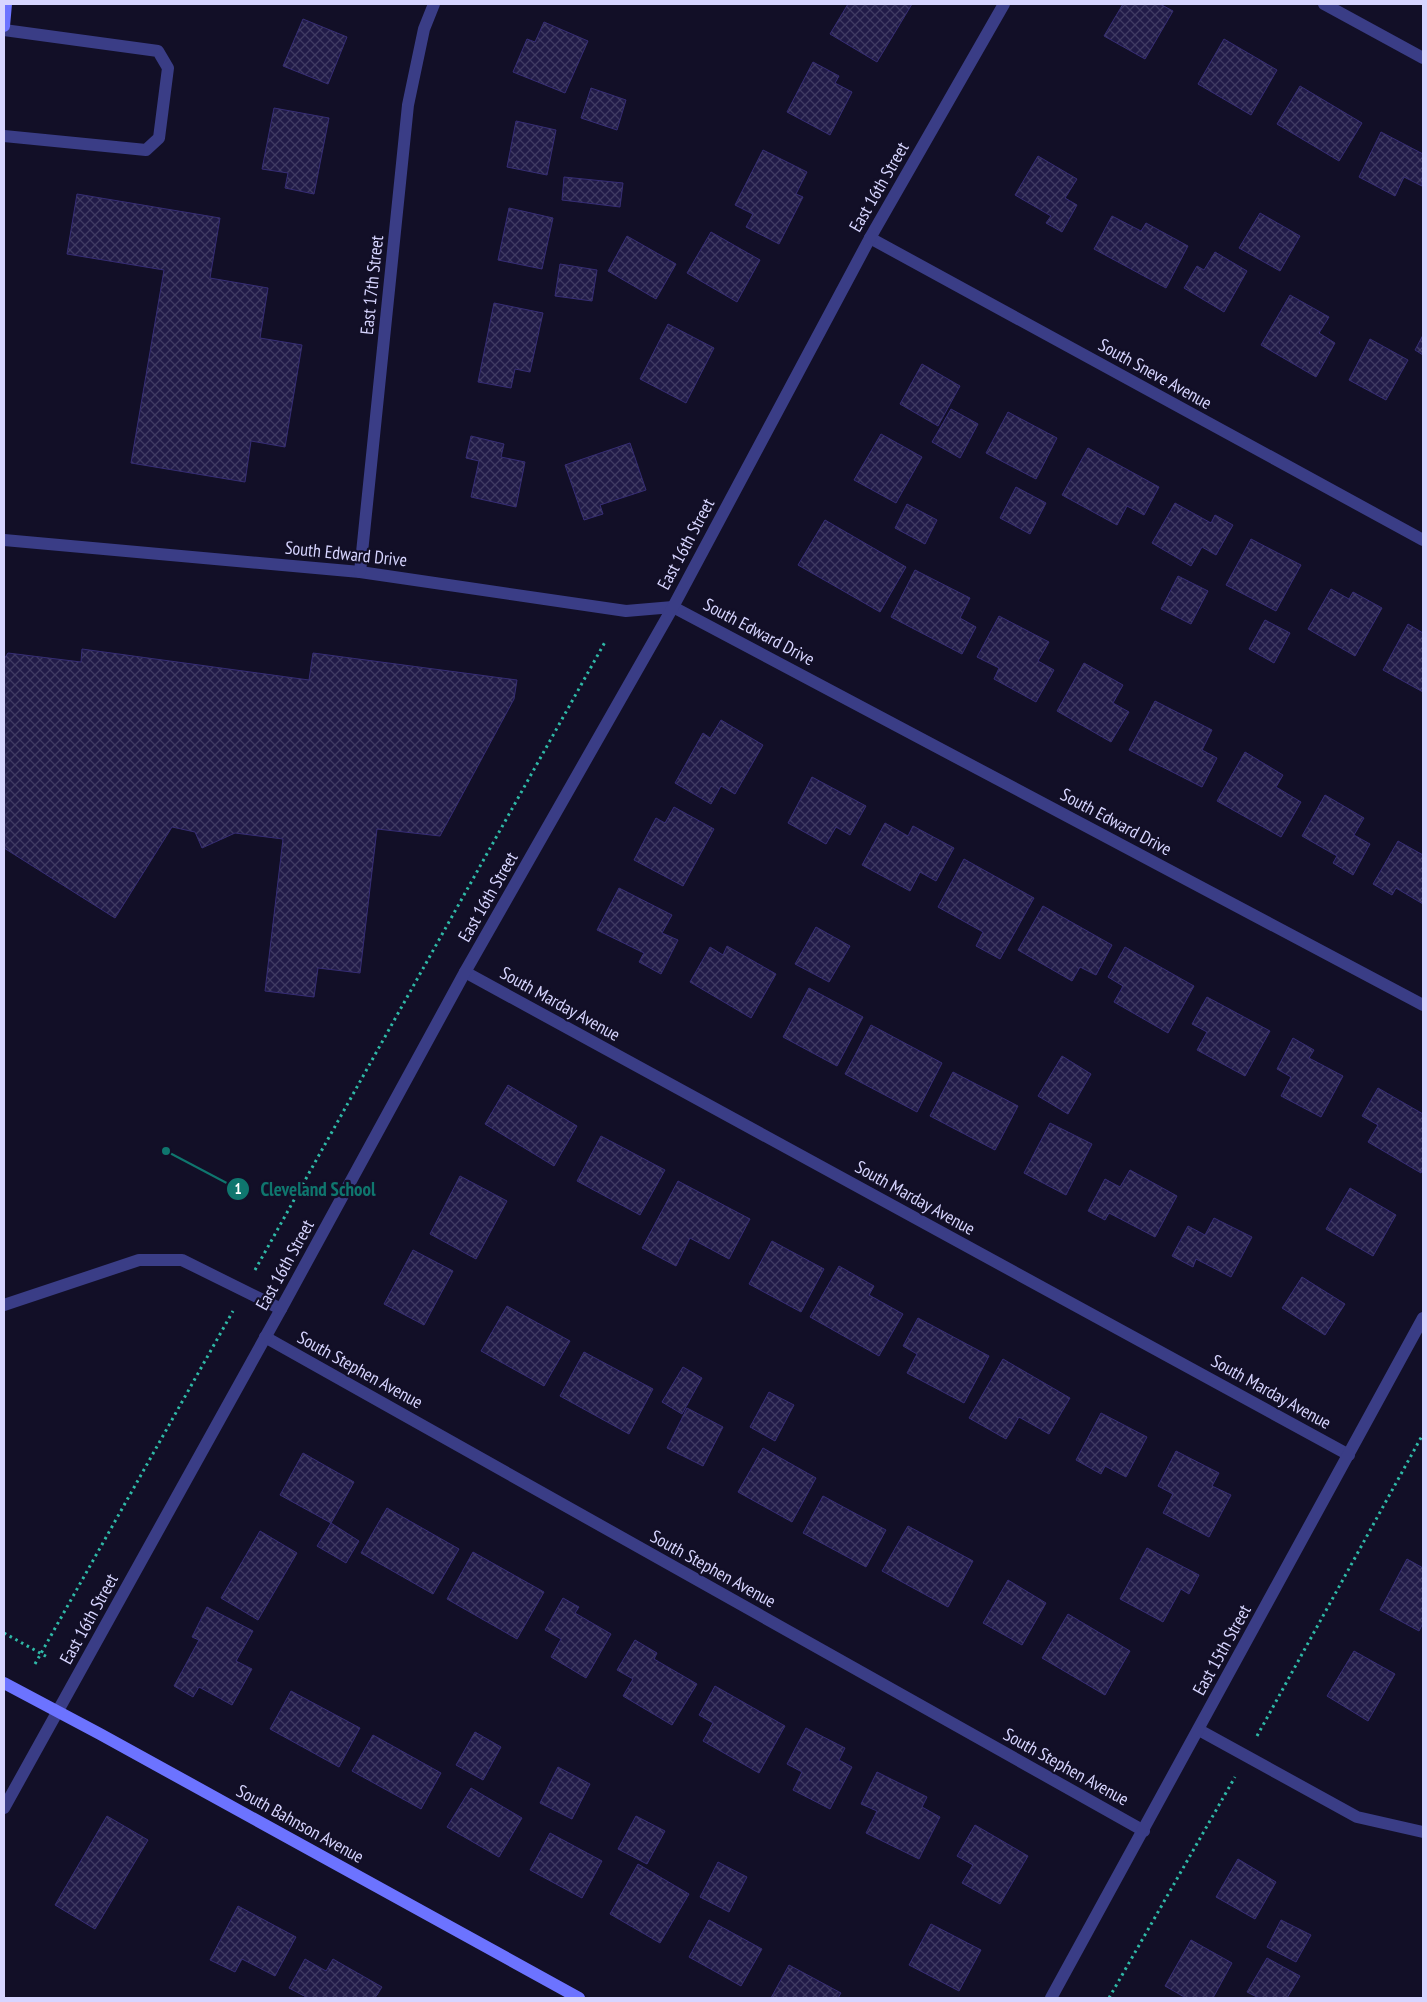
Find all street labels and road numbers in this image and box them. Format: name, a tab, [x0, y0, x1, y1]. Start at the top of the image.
street label: East 16th Street	[844, 138, 914, 236]
street label: East 17th Street	[355, 234, 388, 336]
street label: South Sneve Avenue	[1095, 333, 1216, 414]
street label: East 16th Street	[652, 494, 719, 593]
street label: South Edward Drive	[284, 536, 408, 571]
street label: South Edward Drive	[700, 593, 819, 670]
street label: South Edward Drive	[1057, 783, 1176, 860]
street label: East 16th Street	[453, 848, 523, 946]
street label: South Marday Avenue	[496, 961, 624, 1046]
street label: South Marday Avenue	[851, 1155, 979, 1240]
street label: East 16th Street	[250, 1215, 319, 1314]
street label: South Stephen Avenue	[294, 1326, 427, 1414]
street label: South Marday Avenue	[1207, 1349, 1335, 1434]
street label: South Stephen Avenue	[647, 1525, 780, 1613]
street label: East 16th Street	[54, 1569, 123, 1668]
street label: East 15th Street	[1187, 1600, 1256, 1699]
street label: South Stephen Avenue	[1000, 1723, 1133, 1811]
street label: South Bahnson Avenue	[233, 1779, 368, 1868]

